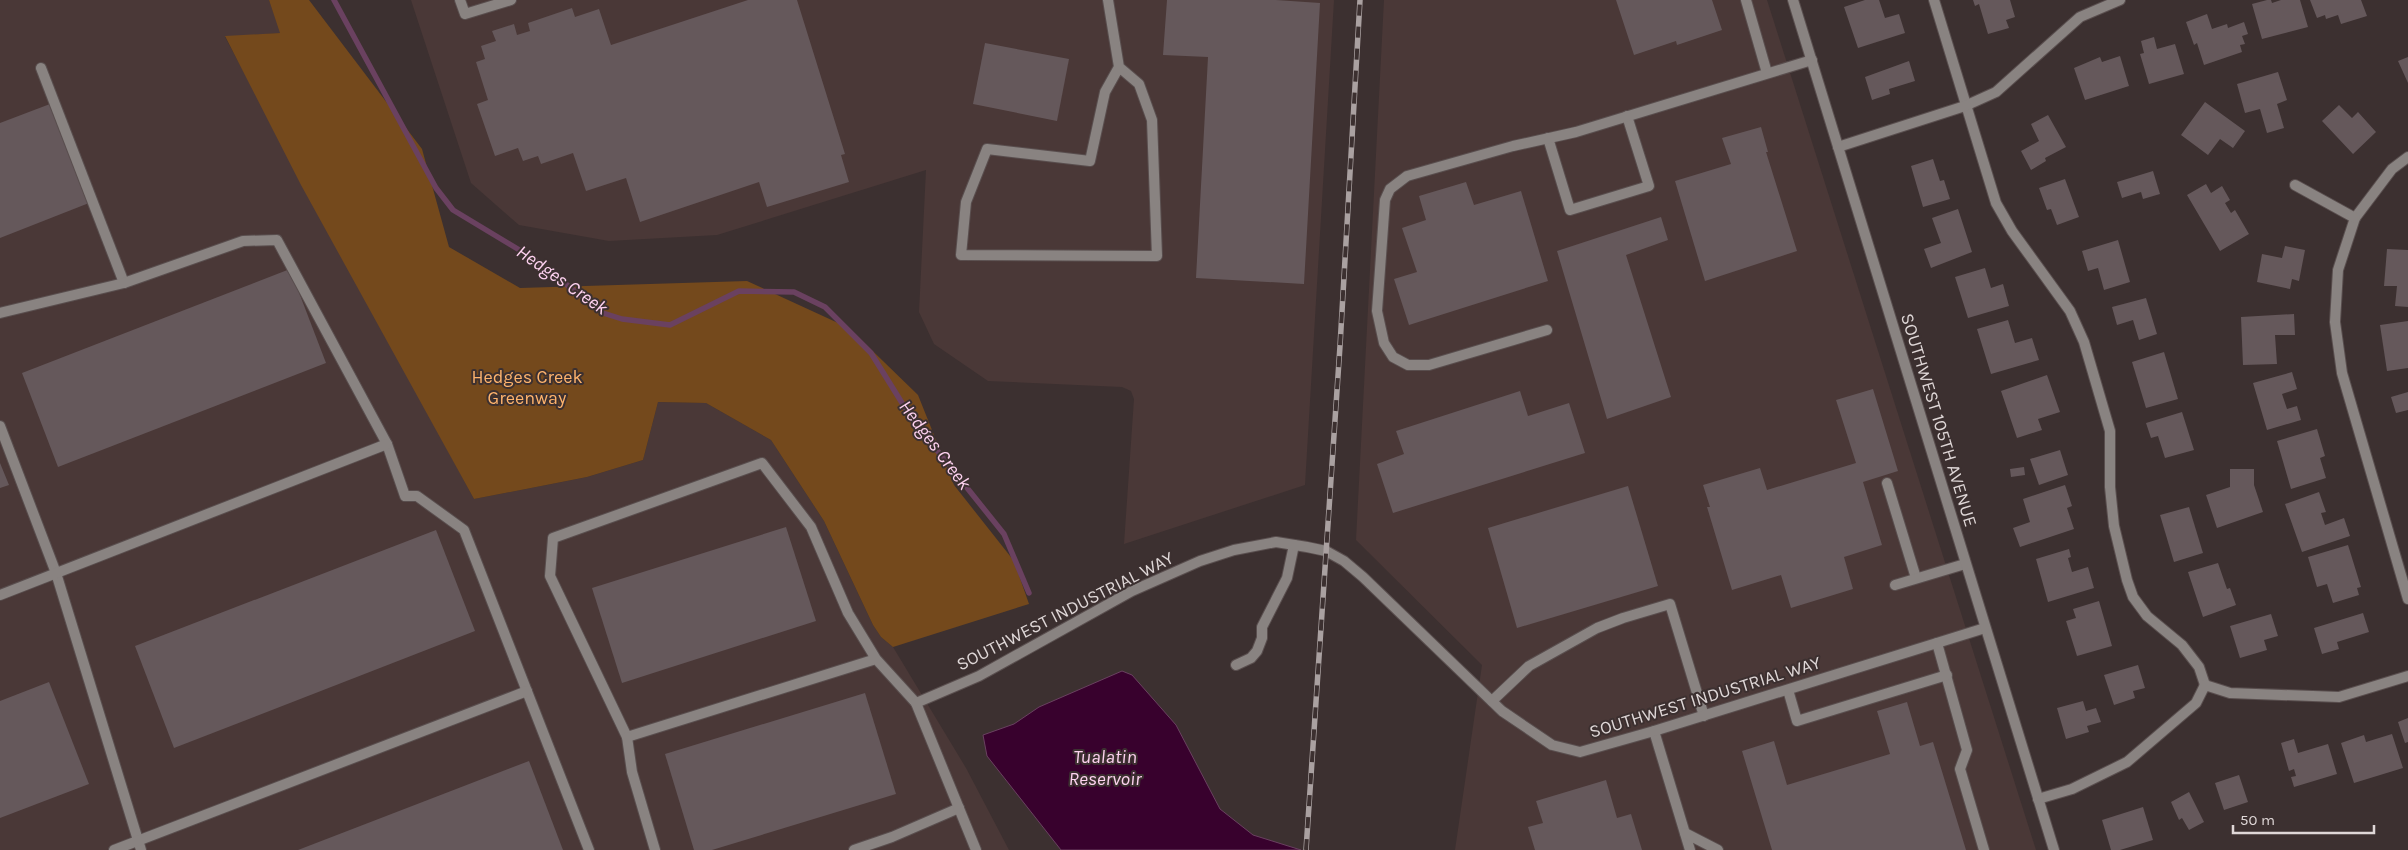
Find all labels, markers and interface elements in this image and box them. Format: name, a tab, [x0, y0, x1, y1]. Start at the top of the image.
water label: Hedges Creek	[512, 241, 612, 320]
street label: SOUTHWEST 105TH AVENUE	[1896, 311, 1982, 529]
park label: Hedges Creek Greenway	[471, 366, 583, 409]
water label: Hedges Creek	[894, 396, 976, 494]
street label: SOUTHWEST INDUSTRIAL WAY	[953, 546, 1177, 675]
street label: SOUTHWEST INDUSTRIAL WAY	[1587, 651, 1824, 743]
water label: Tualatin Reservoir	[1068, 746, 1143, 790]
scale bar	[2233, 802, 2374, 834]
text: 50 m	[2240, 811, 2275, 829]

